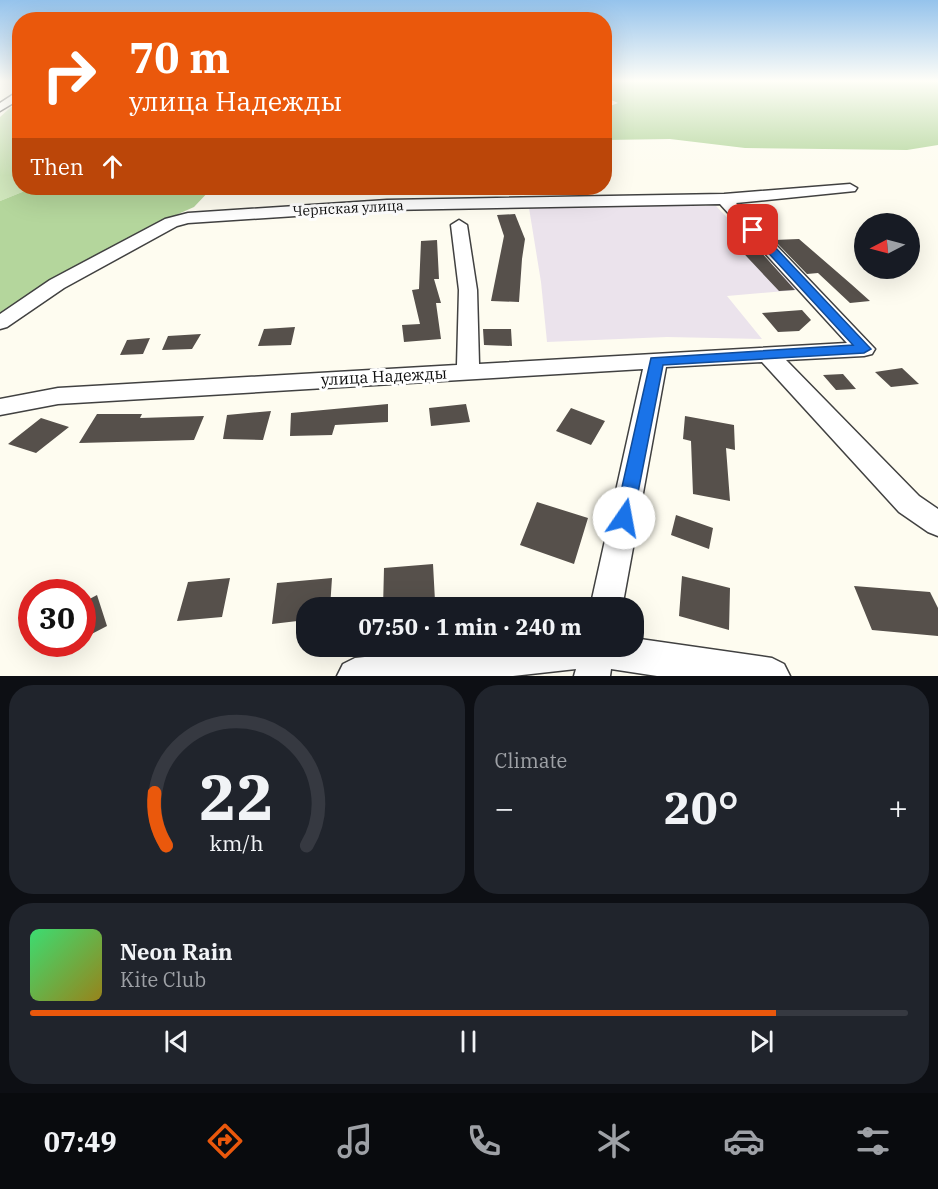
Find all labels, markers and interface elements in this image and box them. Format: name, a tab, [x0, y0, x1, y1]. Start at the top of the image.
text: 70 m	[129, 30, 230, 85]
icon: right	[30, 36, 108, 114]
text: улица Надежды	[129, 83, 342, 118]
icon: ahead	[96, 150, 129, 183]
text: Then	[30, 152, 84, 181]
street label: Чернская улица	[292, 196, 404, 220]
pin	[727, 204, 778, 255]
icon: arrive	[736, 213, 769, 246]
north arrow	[854, 213, 920, 279]
map controls	[854, 213, 920, 279]
street label: улица Надежды	[320, 363, 448, 389]
position arrow	[592, 486, 656, 550]
speed limit sign: 30	[18, 579, 96, 657]
text: 07:50 · 1 min · 240 m	[358, 612, 582, 641]
text: Climate	[495, 747, 567, 774]
text: 22	[199, 756, 274, 837]
text: 20°	[664, 778, 739, 836]
text: −	[495, 786, 514, 829]
text: +	[888, 786, 908, 829]
text: km/h	[210, 830, 264, 858]
text: Neon Rain	[120, 937, 233, 966]
text: Kite Club	[120, 966, 206, 993]
icon: previous	[160, 1025, 193, 1058]
icon: pause	[452, 1025, 485, 1058]
icon: next	[745, 1025, 778, 1058]
icon: directions	[204, 1120, 246, 1162]
icon: music	[334, 1120, 376, 1162]
icon: phone	[463, 1120, 505, 1162]
icon: climate	[593, 1120, 635, 1162]
icon: car	[723, 1120, 765, 1162]
icon: filters	[852, 1120, 894, 1162]
text: 07:49	[44, 1124, 117, 1159]

